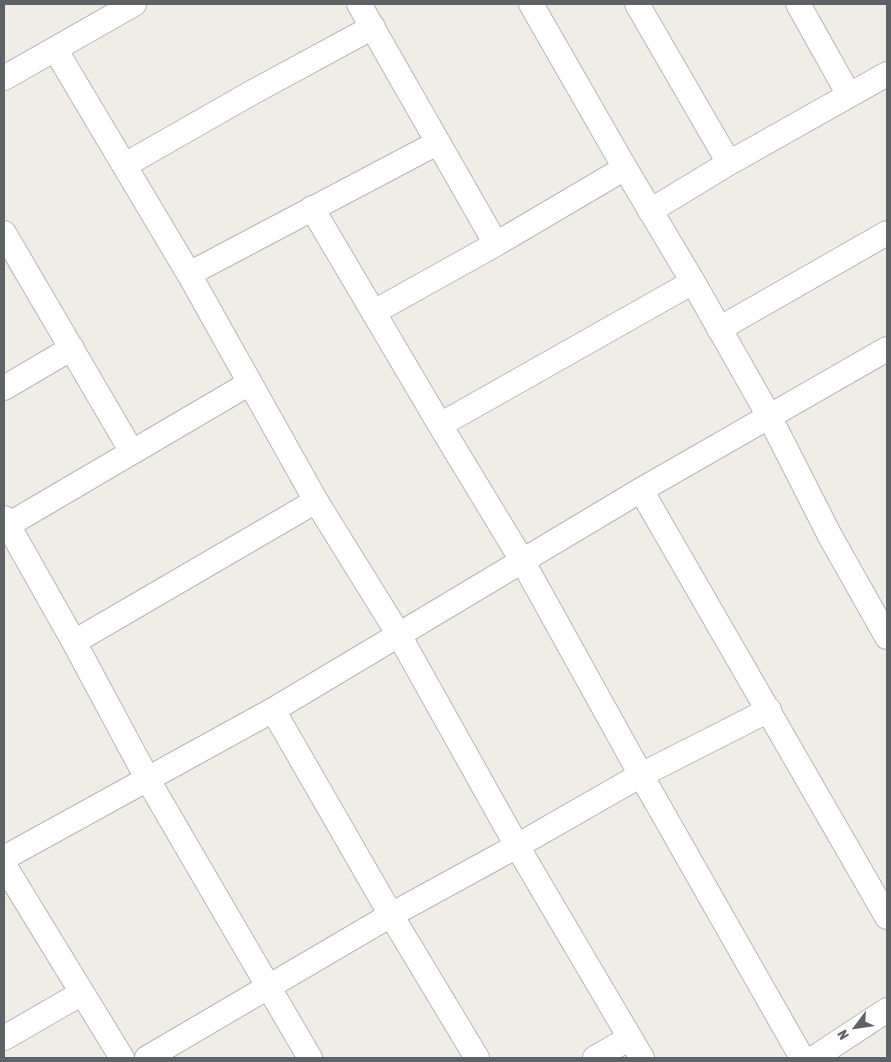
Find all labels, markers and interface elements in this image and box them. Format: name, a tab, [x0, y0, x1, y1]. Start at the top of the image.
north arrow	[831, 1002, 881, 1052]
text: N	[834, 1027, 852, 1042]

